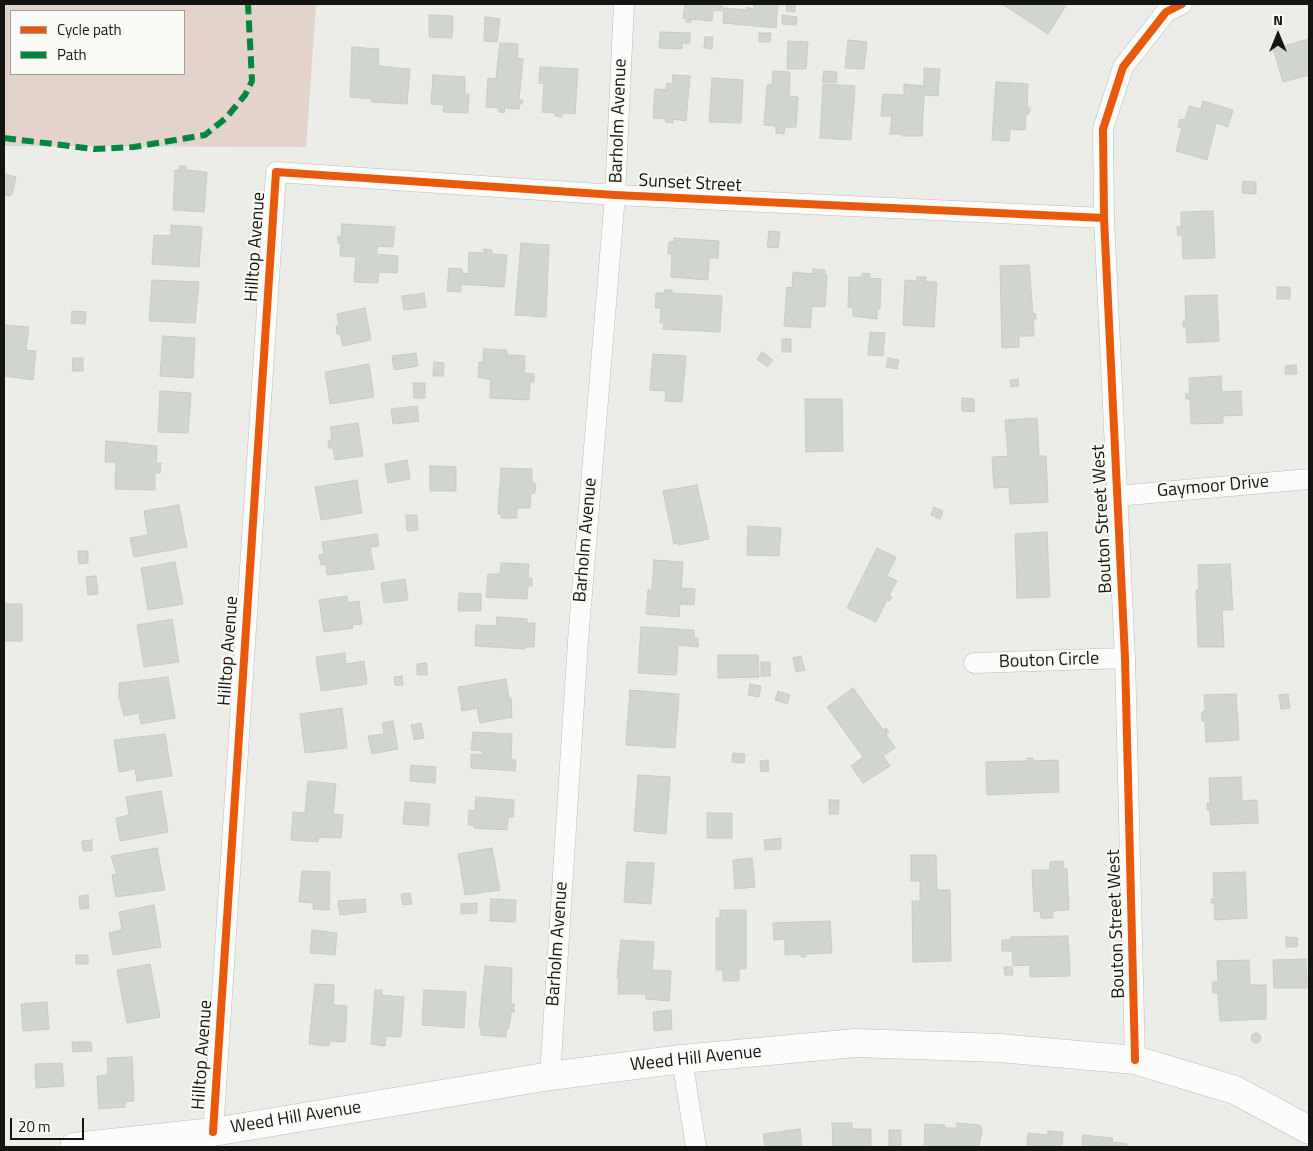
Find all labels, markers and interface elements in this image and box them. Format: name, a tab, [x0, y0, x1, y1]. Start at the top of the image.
text: N	[1273, 9, 1283, 30]
legend	[10, 10, 185, 75]
north arrow	[1253, 10, 1303, 60]
text: Cycle path	[57, 18, 122, 41]
text: Path	[57, 43, 87, 66]
street label: Barholm Avenue	[606, 58, 632, 184]
street label: Sunset Street	[638, 171, 742, 197]
street label: Hilltop Avenue	[241, 191, 271, 303]
street label: Bouton Street West	[1088, 444, 1118, 594]
street label: Gaymoor Drive	[1156, 471, 1270, 503]
street label: Barholm Avenue	[570, 477, 602, 603]
street label: Hilltop Avenue	[214, 595, 244, 707]
street label: Bouton Circle	[998, 648, 1100, 674]
street label: Bouton Street West	[1104, 849, 1130, 999]
street label: Barholm Avenue	[543, 881, 573, 1007]
street label: Hilltop Avenue	[188, 999, 218, 1111]
street label: Weed Hill Avenue	[629, 1041, 763, 1077]
street label: Weed Hill Avenue	[229, 1097, 363, 1139]
scale bar	[12, 1108, 86, 1140]
text: 20 m	[18, 1115, 51, 1138]

